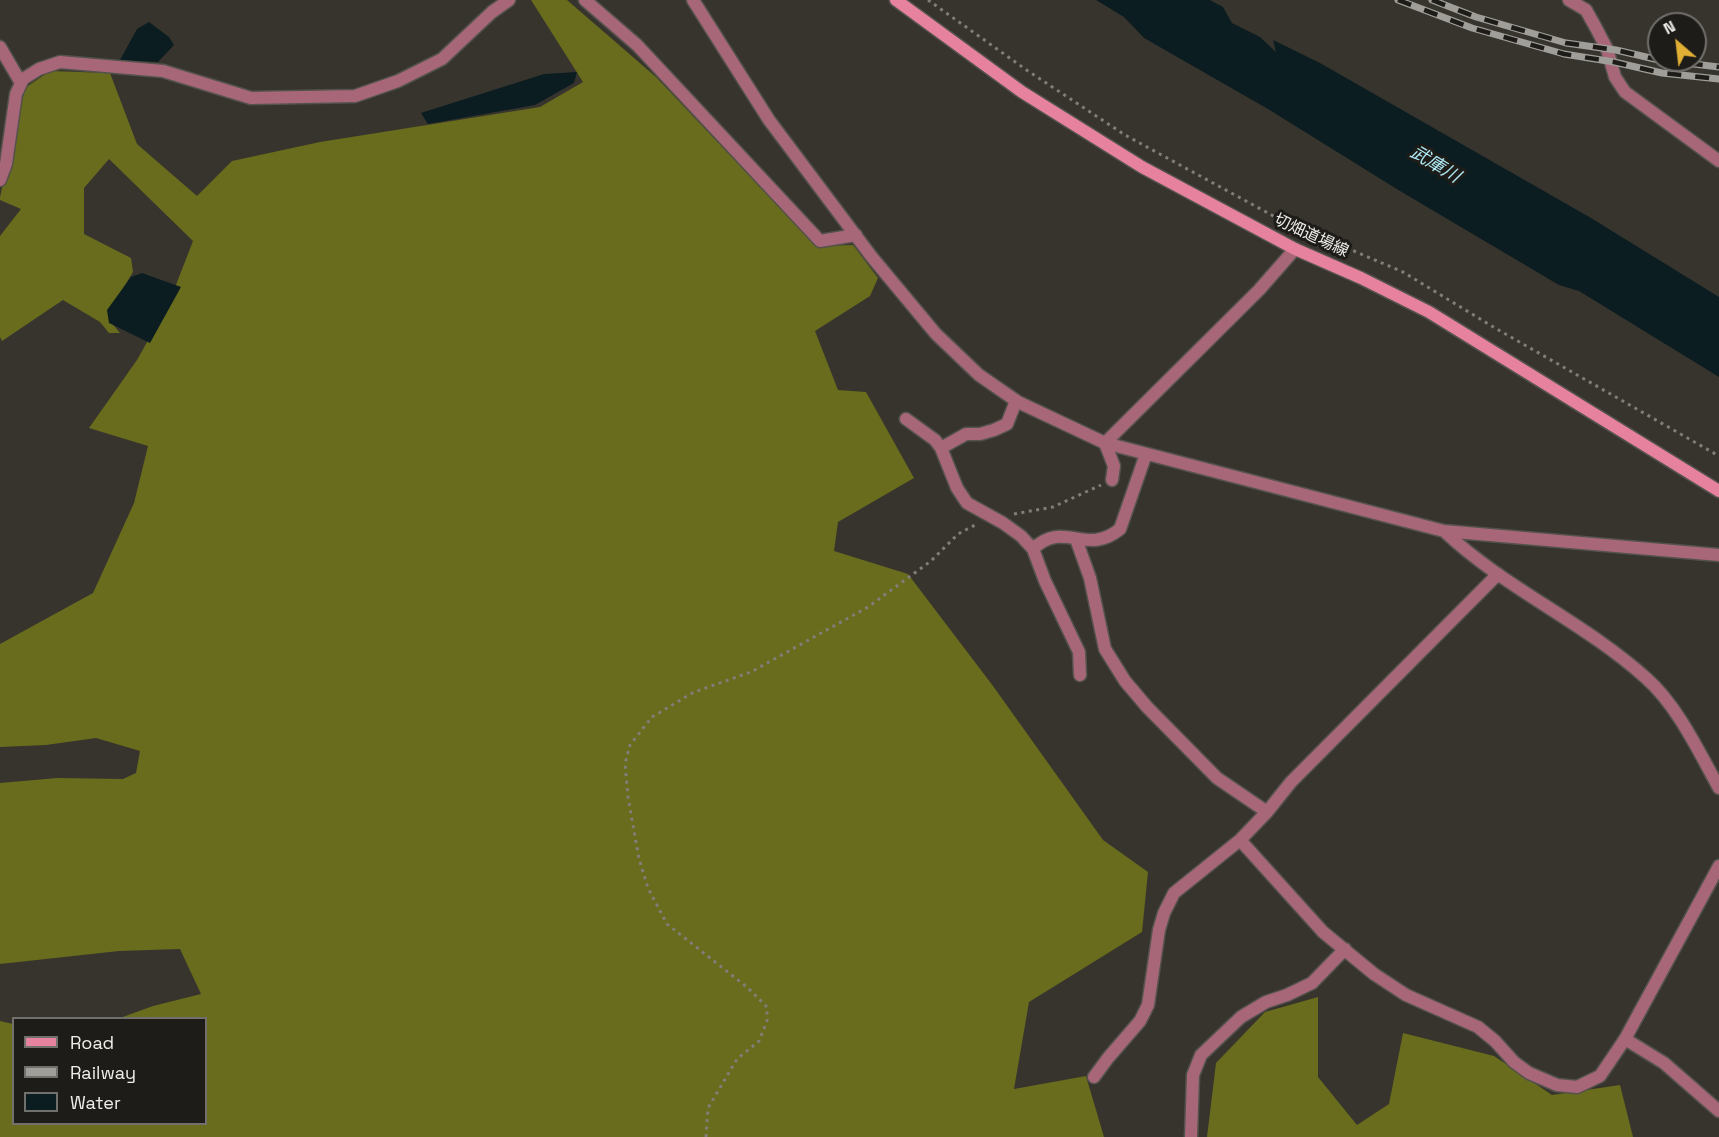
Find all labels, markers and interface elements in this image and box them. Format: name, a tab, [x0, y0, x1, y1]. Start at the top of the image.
north arrow	[1647, 12, 1707, 72]
text: N	[1660, 16, 1679, 39]
water label: 武庫川	[1406, 142, 1464, 188]
street label: 切畑道場線	[1271, 210, 1351, 262]
legend	[12, 1017, 207, 1125]
text: Road	[70, 1031, 114, 1054]
text: Railway	[70, 1061, 136, 1084]
text: Water	[70, 1091, 121, 1114]

